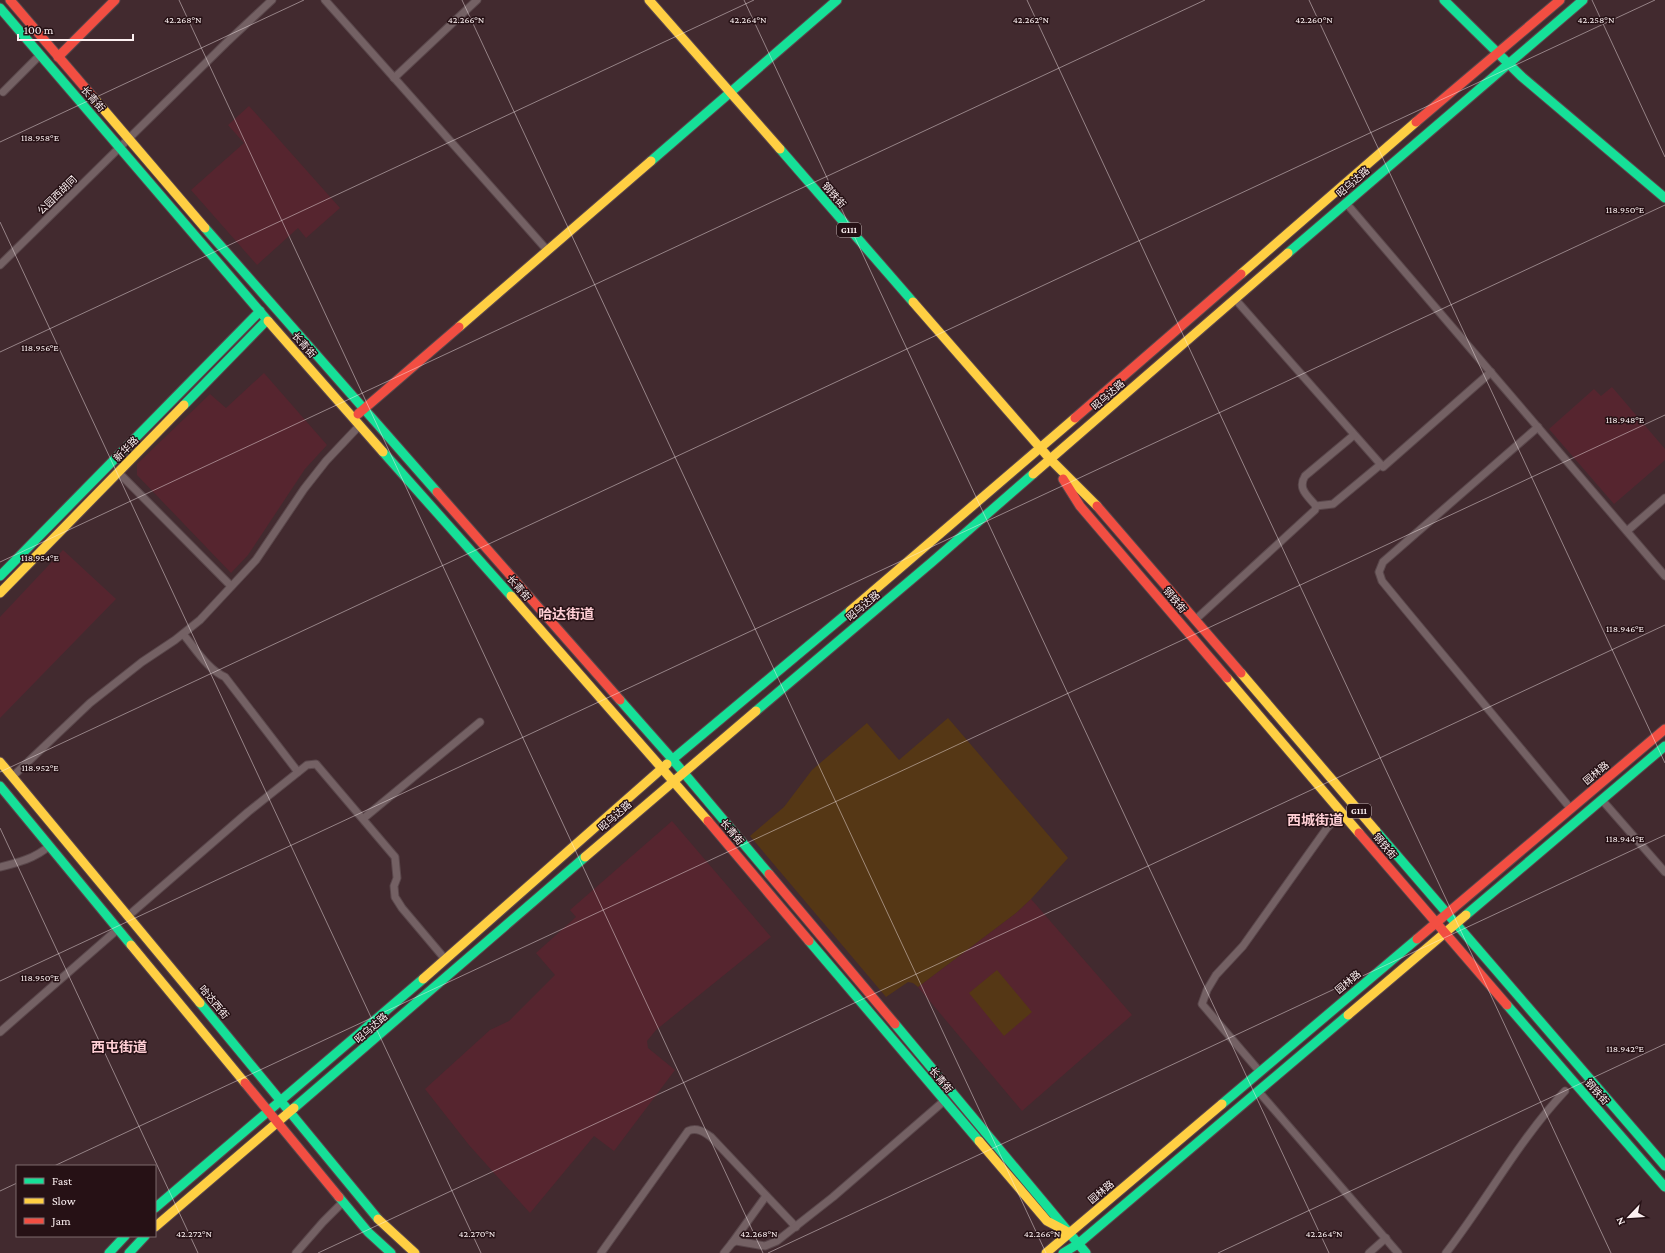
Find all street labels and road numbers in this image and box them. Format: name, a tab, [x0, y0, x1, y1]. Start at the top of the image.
street label: 长青街	[79, 84, 107, 114]
street label: 昭乌达路	[1334, 165, 1372, 199]
street label: 公园西胡同	[35, 174, 79, 216]
street label: 钢铁街	[820, 180, 848, 210]
road number: G111	[837, 223, 861, 237]
street label: 长青街	[290, 330, 318, 360]
street label: 昭乌达路	[1089, 378, 1127, 412]
street label: 新华路	[112, 434, 140, 464]
street label: 长青街	[505, 573, 533, 603]
street label: 钢铁街	[1161, 585, 1189, 615]
street label: 昭乌达路	[844, 589, 882, 623]
street label: 园林路	[1581, 759, 1611, 787]
street label: 昭乌达路	[596, 799, 634, 833]
road number: G111	[1347, 804, 1371, 818]
street label: 长青街	[718, 817, 746, 847]
street label: 钢铁街	[1371, 831, 1399, 861]
street label: 园林路	[1333, 968, 1363, 996]
street label: 哈达西街	[197, 983, 231, 1021]
street label: 昭乌达路	[352, 1011, 390, 1045]
street label: 长青街	[927, 1065, 955, 1095]
street label: 钢铁街	[1583, 1077, 1611, 1107]
street label: 园林路	[1086, 1178, 1116, 1206]

